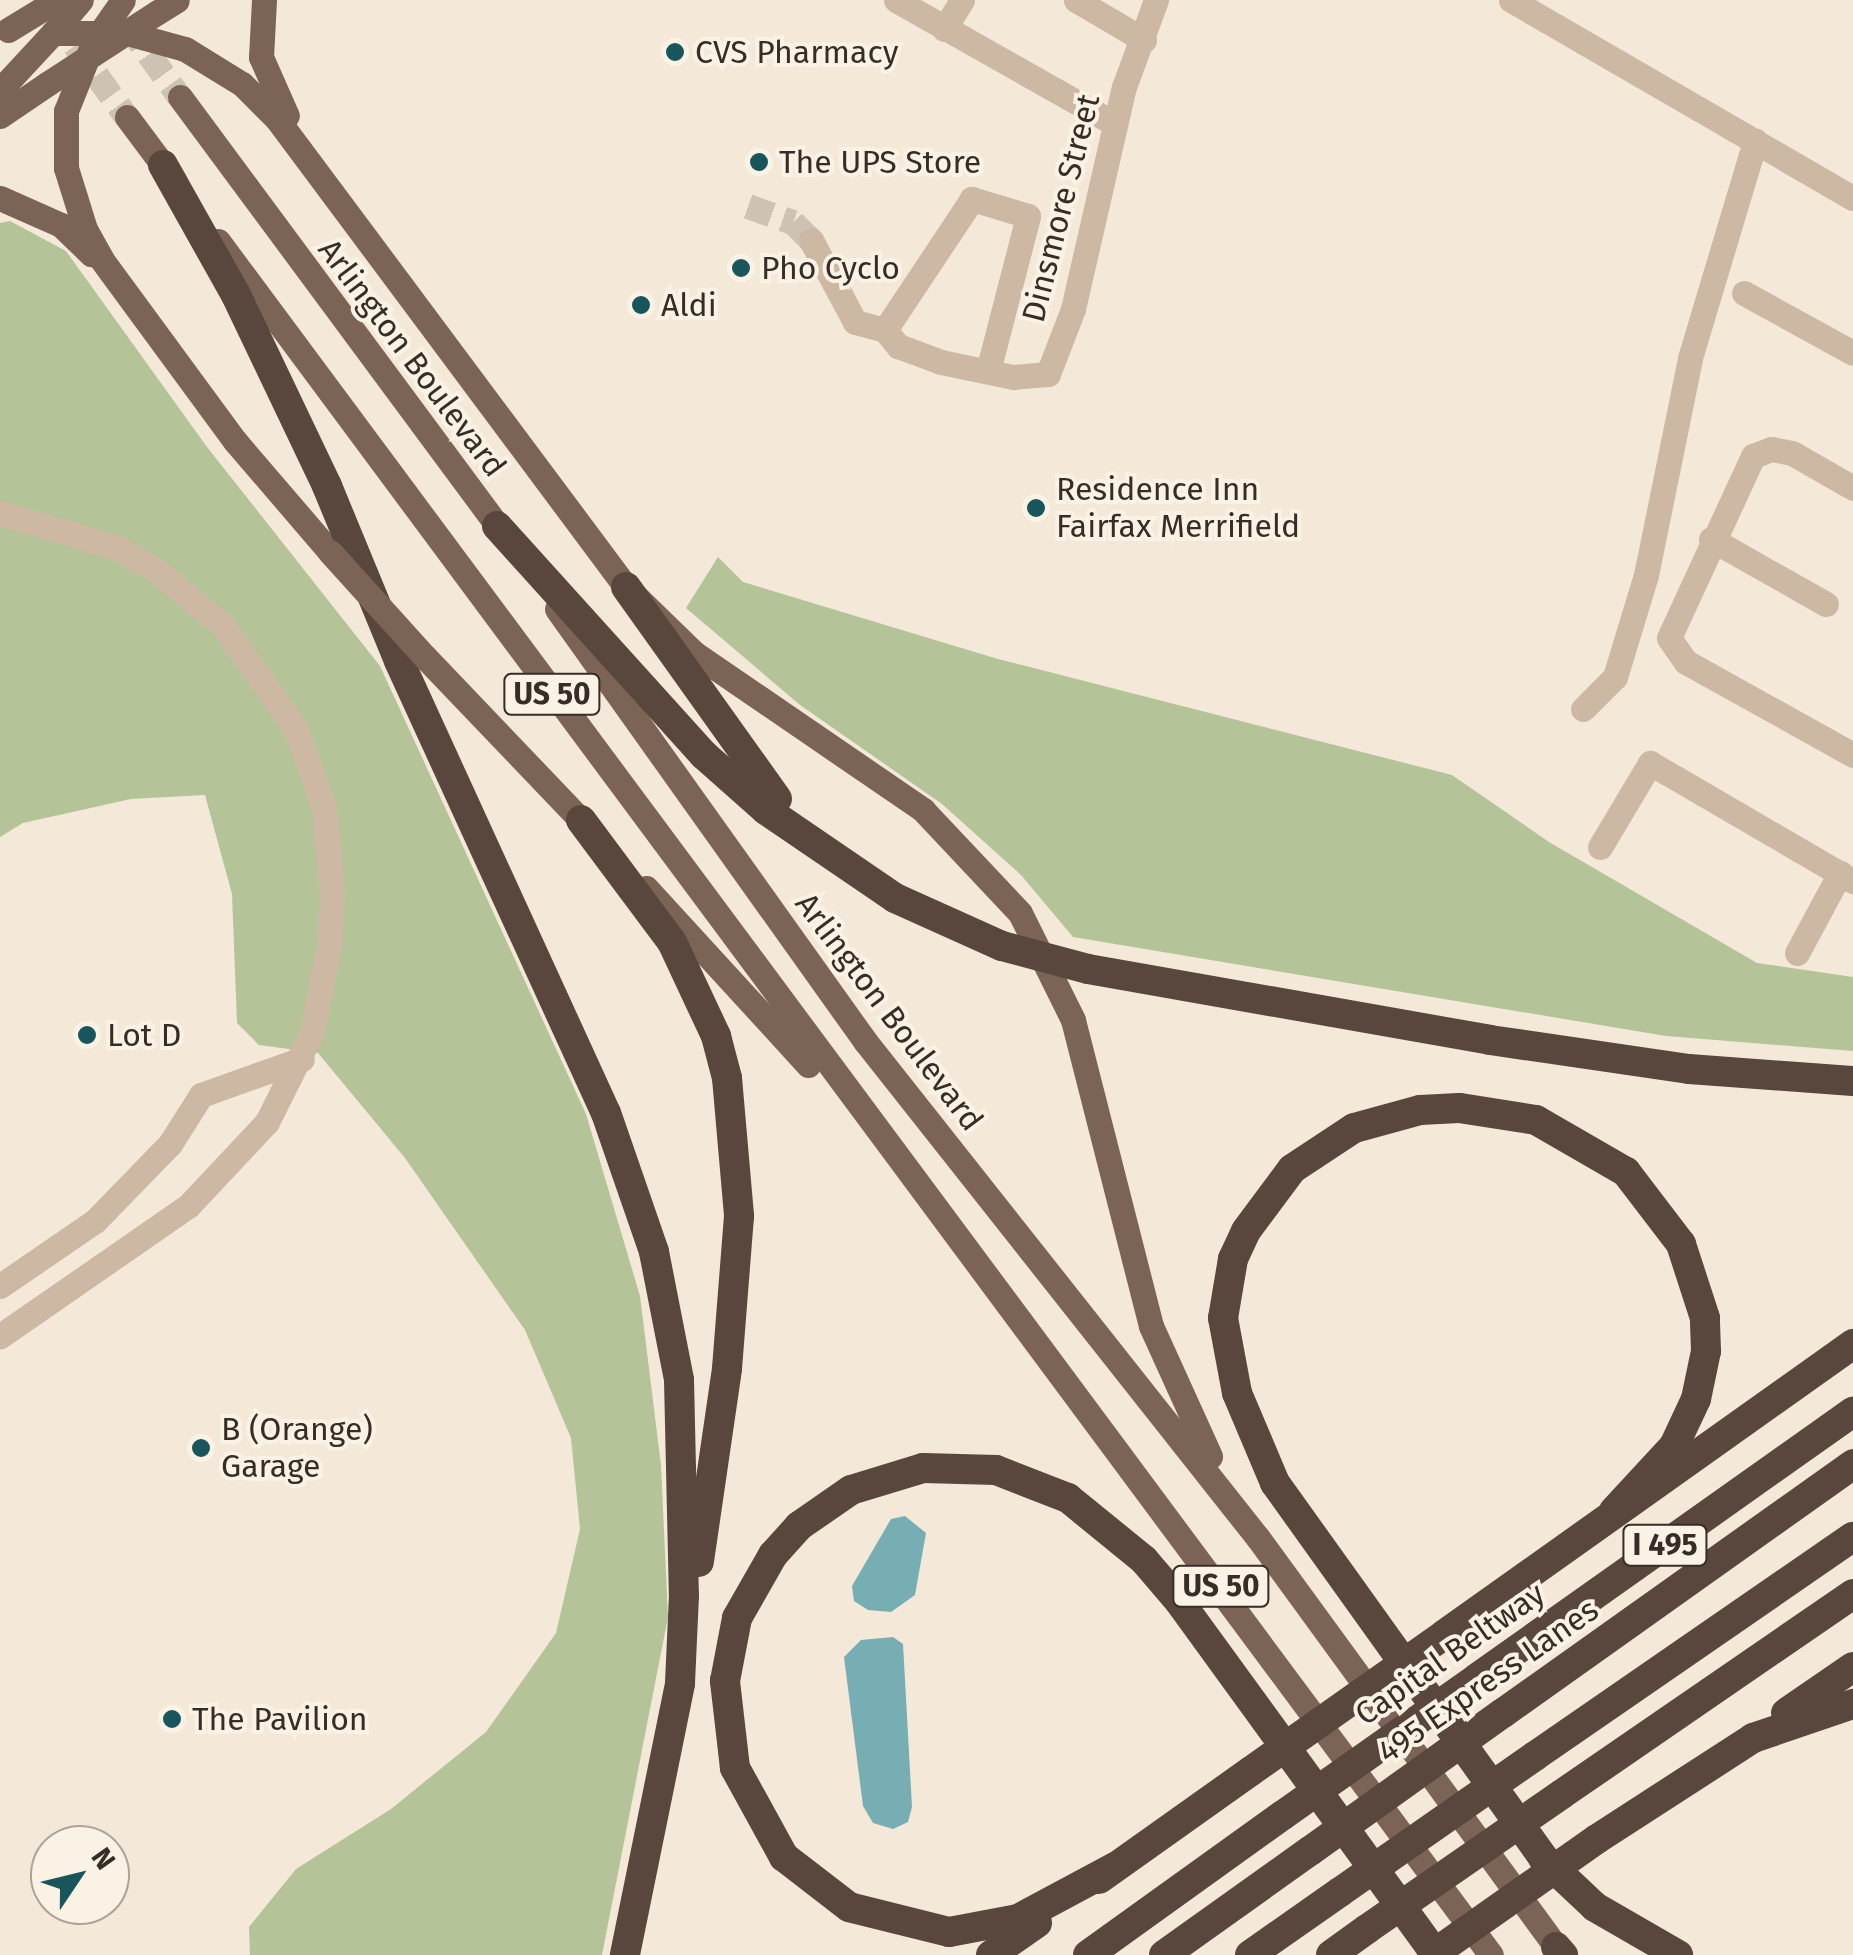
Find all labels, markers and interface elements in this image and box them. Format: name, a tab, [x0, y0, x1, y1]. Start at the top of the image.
place label: CVS Pharmacy	[695, 33, 898, 71]
marker: CVS Pharmacy	[664, 41, 686, 63]
street label: Dinsmore Street	[1014, 90, 1108, 326]
place label: The UPS Store	[779, 143, 981, 181]
marker: The UPS Store	[748, 151, 770, 173]
street label: Arlington Boulevard	[310, 231, 514, 485]
place label: Pho Cyclo	[761, 249, 900, 287]
marker: Pho Cyclo	[730, 257, 752, 279]
place label: Aldi	[661, 286, 717, 324]
marker: Aldi	[630, 294, 652, 316]
place label: Residence Inn Fairfax Merrifield	[1056, 471, 1300, 546]
marker: Residence Inn Fairfax Merrifield	[1025, 497, 1047, 519]
road number: US 50	[502, 669, 602, 719]
street label: Arlington Boulevard	[787, 885, 991, 1139]
place label: Lot D	[107, 1016, 181, 1054]
marker: Lot D	[76, 1024, 98, 1046]
place label: B (Orange) Garage	[221, 1411, 373, 1486]
marker: B (Orange) Garage	[190, 1437, 212, 1459]
road number: I 495	[1620, 1520, 1710, 1570]
road number: US 50	[1171, 1561, 1271, 1611]
street label: Capital Beltway	[1348, 1574, 1552, 1734]
street label: 495 Express Lanes	[1370, 1591, 1606, 1771]
place label: The Pavilion	[192, 1700, 368, 1738]
marker: The Pavilion	[161, 1708, 183, 1730]
north arrow	[30, 1825, 130, 1925]
text: N	[84, 1842, 122, 1876]

